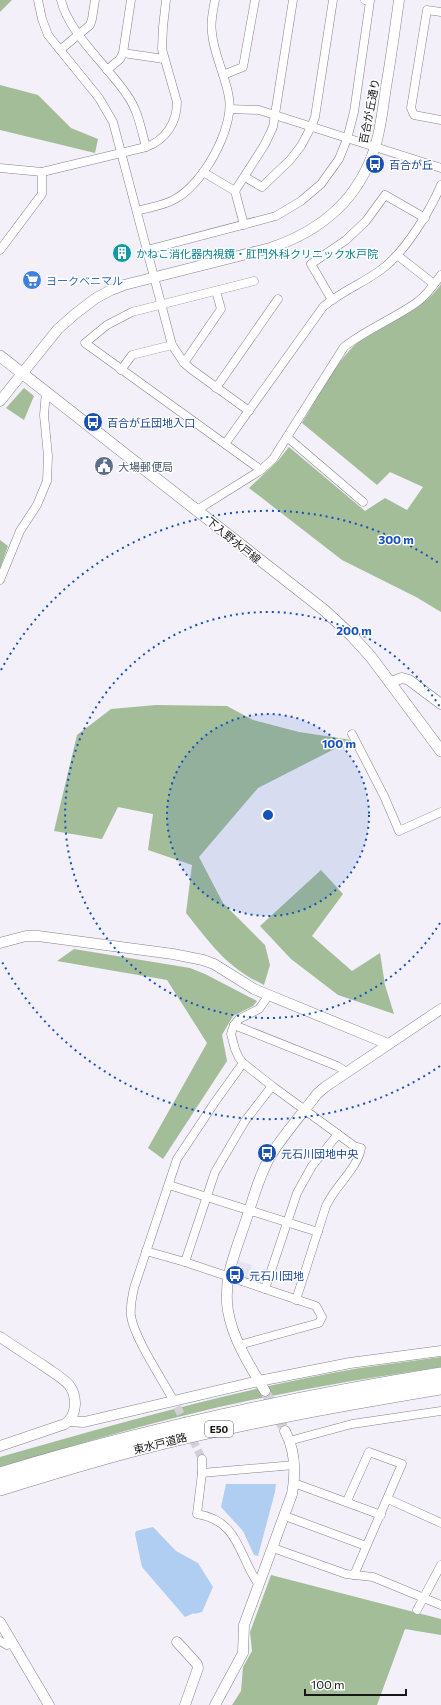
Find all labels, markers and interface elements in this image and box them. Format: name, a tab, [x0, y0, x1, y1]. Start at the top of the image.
street label: 百合が丘通り	[356, 77, 382, 145]
bus stop icon: 百合が丘	[364, 153, 386, 175]
place label: 百合が丘	[389, 158, 433, 171]
building icon: かねこ消化器内視鏡・肛門外科クリニック水戸院	[111, 242, 133, 264]
place label: かねこ消化器内視鏡・肛門外科クリニック水戸院	[136, 247, 378, 260]
supermarket icon: ヨークベニマル	[21, 269, 43, 291]
place label: ヨークベニマル	[46, 274, 123, 287]
bus stop icon: 百合が丘団地入口	[82, 411, 104, 433]
place label: 百合が丘団地入口	[107, 416, 195, 429]
public building icon: 大場郵便局	[93, 455, 115, 477]
place label: 大場郵便局	[118, 460, 173, 473]
street label: 下入野水戸線	[204, 514, 264, 566]
text: 300 m	[378, 532, 414, 546]
text: 200 m	[336, 623, 372, 637]
text: 100 m	[322, 736, 356, 750]
centre of rings	[261, 808, 275, 822]
bus stop icon: 元石川団地中央	[256, 1142, 278, 1164]
place label: 元石川団地中央	[281, 1147, 359, 1160]
bus stop icon: 元石川団地	[224, 1264, 246, 1286]
place label: 元石川団地	[249, 1269, 304, 1282]
road number: E50	[205, 1421, 233, 1437]
street label: 東水戸道路	[132, 1430, 188, 1456]
scale bar	[305, 1671, 406, 1697]
text: 100 m	[311, 1677, 345, 1691]

